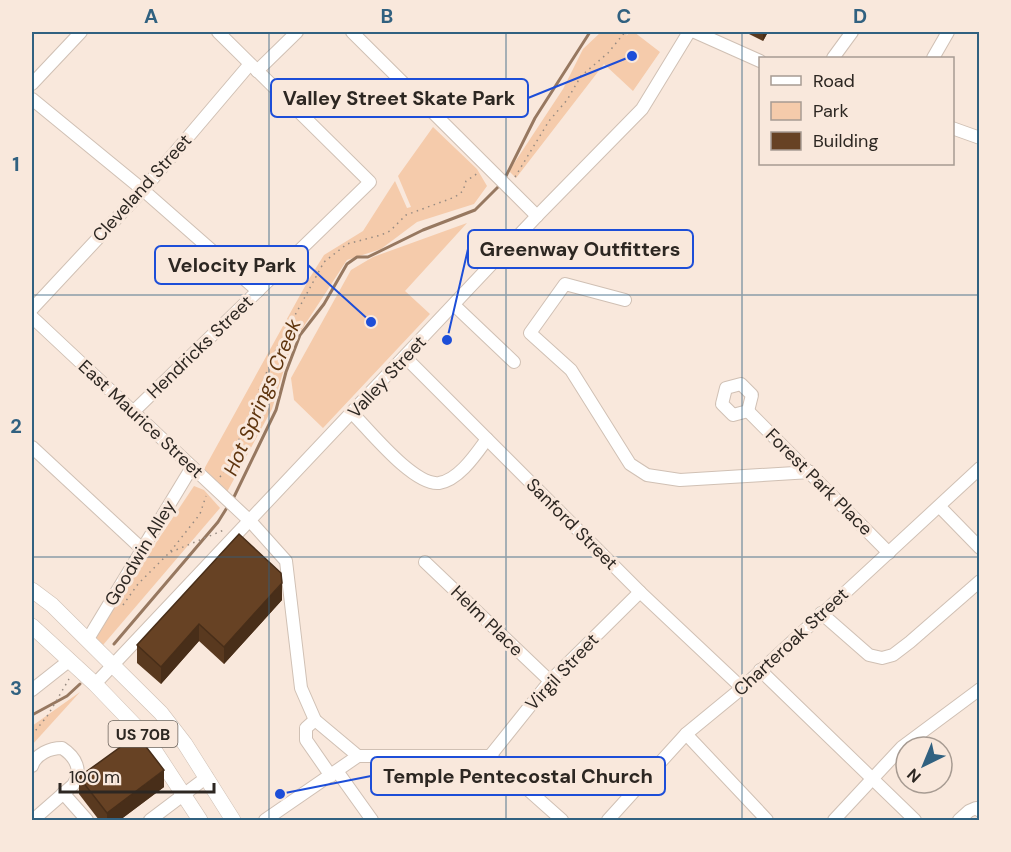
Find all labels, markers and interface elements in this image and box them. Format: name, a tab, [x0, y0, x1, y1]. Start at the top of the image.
text: A	[144, 3, 158, 29]
text: B	[381, 3, 393, 29]
text: C	[617, 3, 631, 29]
text: D	[853, 3, 867, 29]
legend	[759, 57, 954, 165]
text: Road	[813, 69, 855, 93]
callout: Valley Street Skate Park	[271, 79, 528, 117]
text: Valley Street Skate Park	[283, 85, 516, 111]
text: Park	[813, 99, 849, 123]
street label: Cleveland Street	[87, 129, 197, 247]
text: Building	[813, 129, 878, 153]
text: 1	[12, 151, 20, 177]
callout: Greenway Outfitters	[468, 230, 693, 268]
text: Greenway Outfitters	[480, 236, 680, 262]
callout: Velocity Park	[155, 246, 308, 284]
text: Velocity Park	[168, 252, 297, 278]
street label: Hendricks Street	[142, 290, 258, 404]
water label: Hot Springs Creek	[217, 314, 307, 479]
street label: Valley Street	[343, 331, 431, 423]
street label: East Maurice Street	[73, 355, 209, 483]
text: 2	[10, 413, 22, 439]
street label: Forest Park Place	[760, 423, 878, 541]
street label: Sanford Street	[521, 473, 623, 575]
street label: Goodwin Alley	[99, 496, 181, 610]
street label: Helm Place	[446, 580, 528, 662]
street label: Charteroak Street	[729, 583, 853, 701]
street label: Virgil Street	[520, 628, 604, 716]
text: 3	[10, 675, 22, 701]
road number: US 70B	[108, 721, 178, 747]
north arrow	[894, 735, 954, 795]
scale bar	[60, 756, 214, 794]
callout: Temple Pentecostal Church	[371, 757, 665, 795]
text: Temple Pentecostal Church	[383, 763, 653, 789]
text: N	[903, 764, 926, 787]
text: 100 m	[69, 765, 120, 789]

